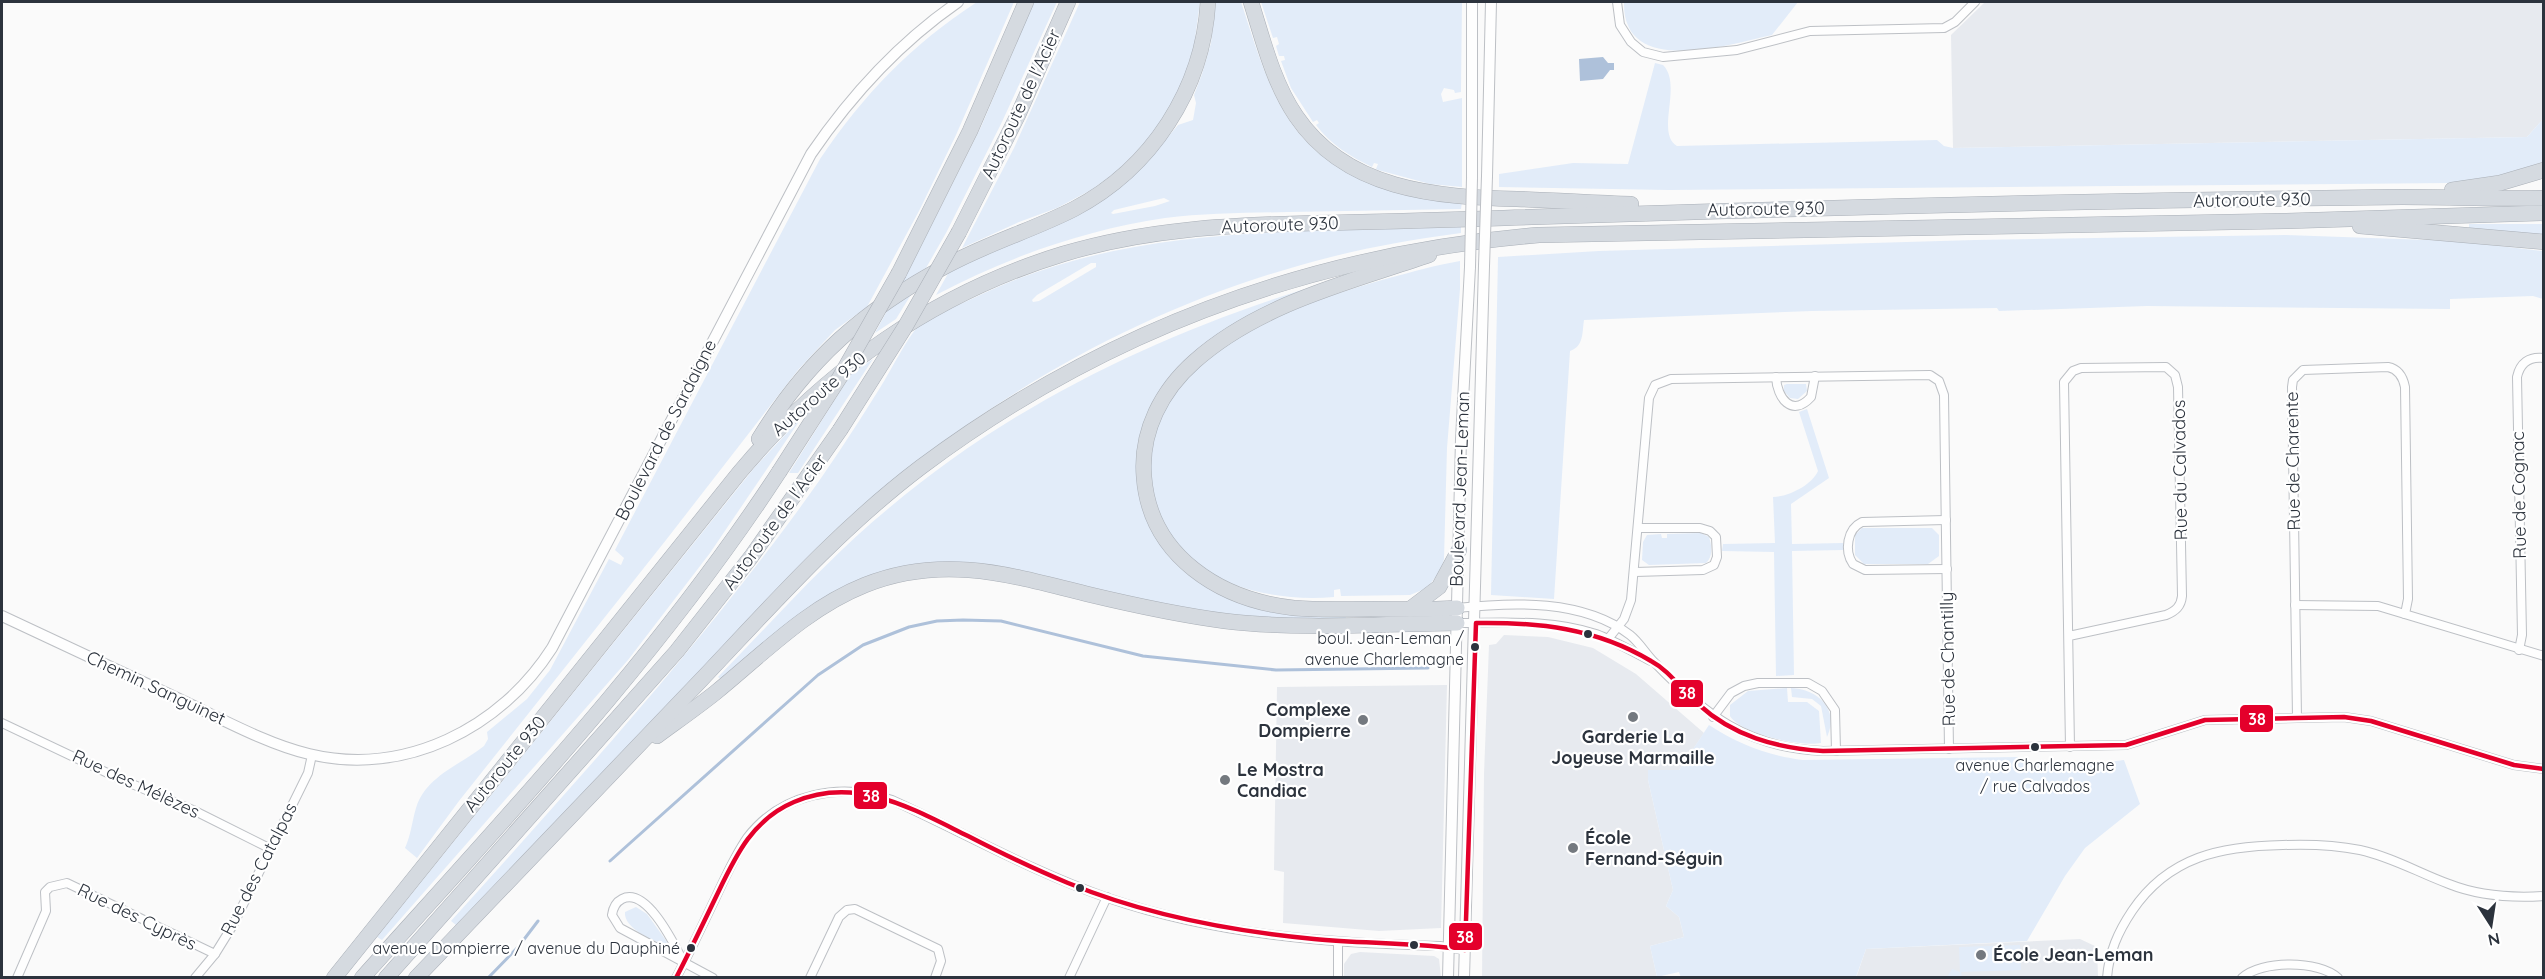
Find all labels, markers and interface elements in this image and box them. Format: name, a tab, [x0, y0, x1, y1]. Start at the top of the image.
street label: Autoroute de l'Acier	[976, 25, 1065, 182]
street label: Autoroute 930	[2193, 187, 2311, 212]
street label: Autoroute 930	[1707, 196, 1825, 221]
street label: Autoroute 930	[1221, 211, 1339, 238]
street label: Boulevard de Sardaigne	[610, 335, 721, 524]
street label: Autoroute 930	[767, 346, 871, 441]
street label: Boulevard Jean-Leman	[1445, 391, 1474, 587]
street label: Rue de Charente	[2280, 391, 2305, 531]
street label: Rue du Calvados	[2167, 400, 2192, 540]
street label: Rue de Cognac	[2506, 431, 2531, 559]
street label: Autoroute de l'Acier	[717, 449, 832, 594]
street label: Rue de Chantilly	[1935, 591, 1960, 727]
place label: boul. Jean-Leman / avenue Charlemagne	[1305, 628, 1465, 669]
unlabelled marker	[1582, 628, 1594, 640]
marker: boul. Jean-Leman / avenue Charlemagne	[1469, 641, 1481, 653]
street label: Chemin Sanguinet	[83, 645, 230, 730]
line badge: 38	[1670, 679, 1704, 708]
text: 38	[1678, 683, 1696, 703]
place label: Complexe Dompierre	[1258, 698, 1351, 742]
line badge: 38	[2239, 704, 2274, 733]
text: 38	[2248, 709, 2266, 729]
marker: Garderie La Joyeuse Marmaille	[1626, 710, 1640, 724]
street label: Autoroute 930	[459, 711, 551, 817]
marker: Complexe Dompierre	[1356, 713, 1370, 727]
place label: Garderie La Joyeuse Marmaille	[1551, 725, 1715, 769]
marker: avenue Charlemagne / rue Calvados	[2029, 741, 2041, 753]
street label: Rue des Mélèzes	[69, 744, 204, 823]
place label: avenue Charlemagne / rue Calvados	[1955, 755, 2115, 796]
place label: Le Mostra Candiac	[1237, 758, 1324, 802]
marker: Le Mostra Candiac	[1218, 773, 1232, 787]
line badge: 38	[853, 781, 888, 810]
text: 38	[862, 786, 880, 806]
street label: Rue des Catalpas	[215, 799, 302, 939]
place label: École Fernand-Séguin	[1585, 826, 1723, 870]
marker: École Fernand-Séguin	[1566, 841, 1580, 855]
street label: Rue des Cyprès	[74, 878, 201, 955]
unlabelled marker	[1074, 882, 1086, 894]
north arrow	[2461, 895, 2521, 955]
line badge: 38	[1448, 922, 1483, 951]
text: 38	[1456, 927, 1474, 947]
text: N	[2486, 929, 2502, 951]
place label: avenue Dompierre / avenue du Dauphiné	[372, 938, 680, 958]
unlabelled marker	[1408, 939, 1420, 951]
marker: avenue Dompierre / avenue du Dauphiné	[685, 942, 697, 954]
place label: École Jean-Leman	[1993, 943, 2153, 966]
marker: École Jean-Leman	[1974, 948, 1988, 962]

